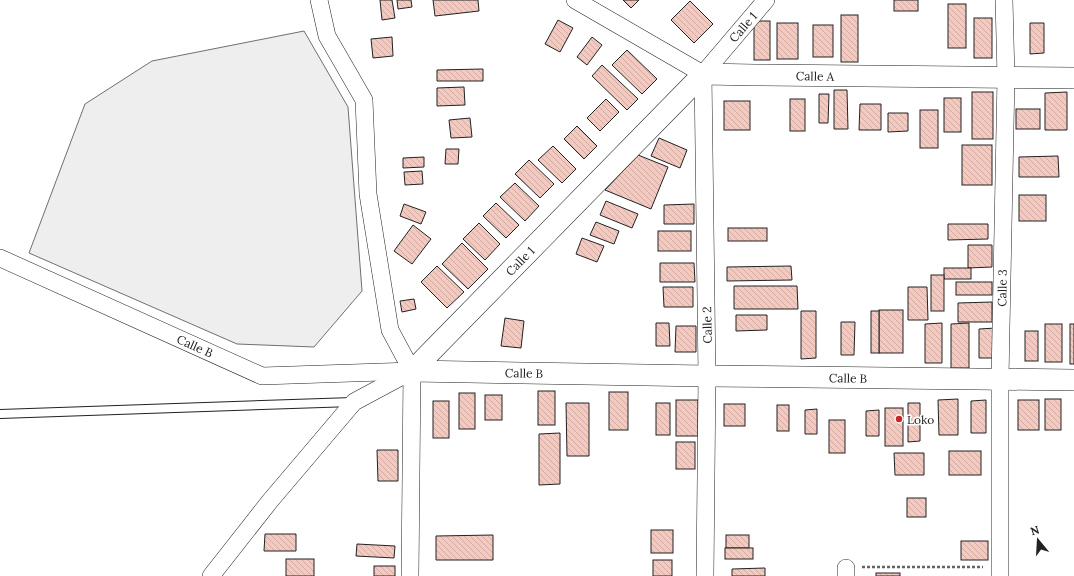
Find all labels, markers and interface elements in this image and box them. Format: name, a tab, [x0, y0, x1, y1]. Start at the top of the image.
street label: Calle 1	[726, 9, 760, 45]
street label: Calle A	[796, 68, 835, 84]
street label: Calle 1	[502, 243, 538, 279]
street label: Calle 3	[994, 269, 1010, 307]
street label: Calle 2	[699, 306, 715, 344]
street label: Calle B	[174, 331, 216, 361]
street label: Calle B	[505, 365, 543, 381]
street label: Calle B	[829, 370, 867, 386]
place label: Loko	[907, 412, 934, 427]
marker: Loko	[894, 414, 904, 424]
north arrow	[1018, 520, 1058, 560]
text: N	[1029, 522, 1042, 538]

